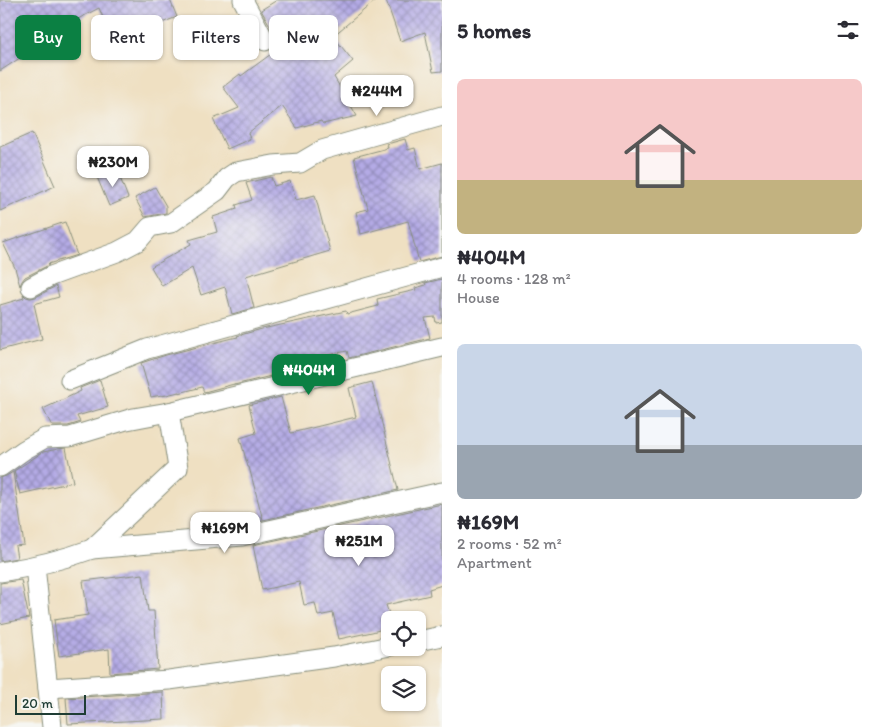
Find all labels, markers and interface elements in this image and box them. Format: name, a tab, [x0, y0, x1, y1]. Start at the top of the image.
chip: Buy	[15, 15, 81, 60]
chip: Rent	[91, 15, 163, 60]
chip: Filters	[173, 15, 259, 60]
chip: New	[269, 15, 338, 60]
icon: filters	[834, 16, 862, 44]
text: 5 homes	[457, 18, 531, 43]
pin: ₦244M	[342, 74, 412, 117]
text: ₦244M	[352, 81, 402, 100]
icon: home	[615, 111, 705, 201]
pin: ₦230M	[78, 146, 148, 188]
text: ₦230M	[88, 152, 138, 171]
text: ₦404M	[457, 244, 526, 269]
text: 4 rooms · 128 m²	[457, 269, 571, 288]
text: House	[457, 288, 500, 307]
pin: ₦404M	[274, 354, 344, 396]
text: ₦404M	[283, 360, 335, 379]
icon: home	[615, 376, 705, 466]
text: ₦169M	[457, 509, 519, 534]
pin: ₦169M	[190, 512, 260, 554]
text: ₦169M	[201, 518, 249, 537]
pin: ₦251M	[324, 524, 394, 567]
text: ₦251M	[335, 531, 383, 550]
text: 2 rooms · 52 m²	[457, 534, 562, 553]
text: Apartment	[457, 553, 532, 572]
map controls	[381, 611, 426, 711]
button: locate	[381, 611, 426, 656]
button: layers	[381, 666, 426, 711]
scale bar	[15, 692, 86, 715]
text: 20 m	[22, 695, 53, 712]

